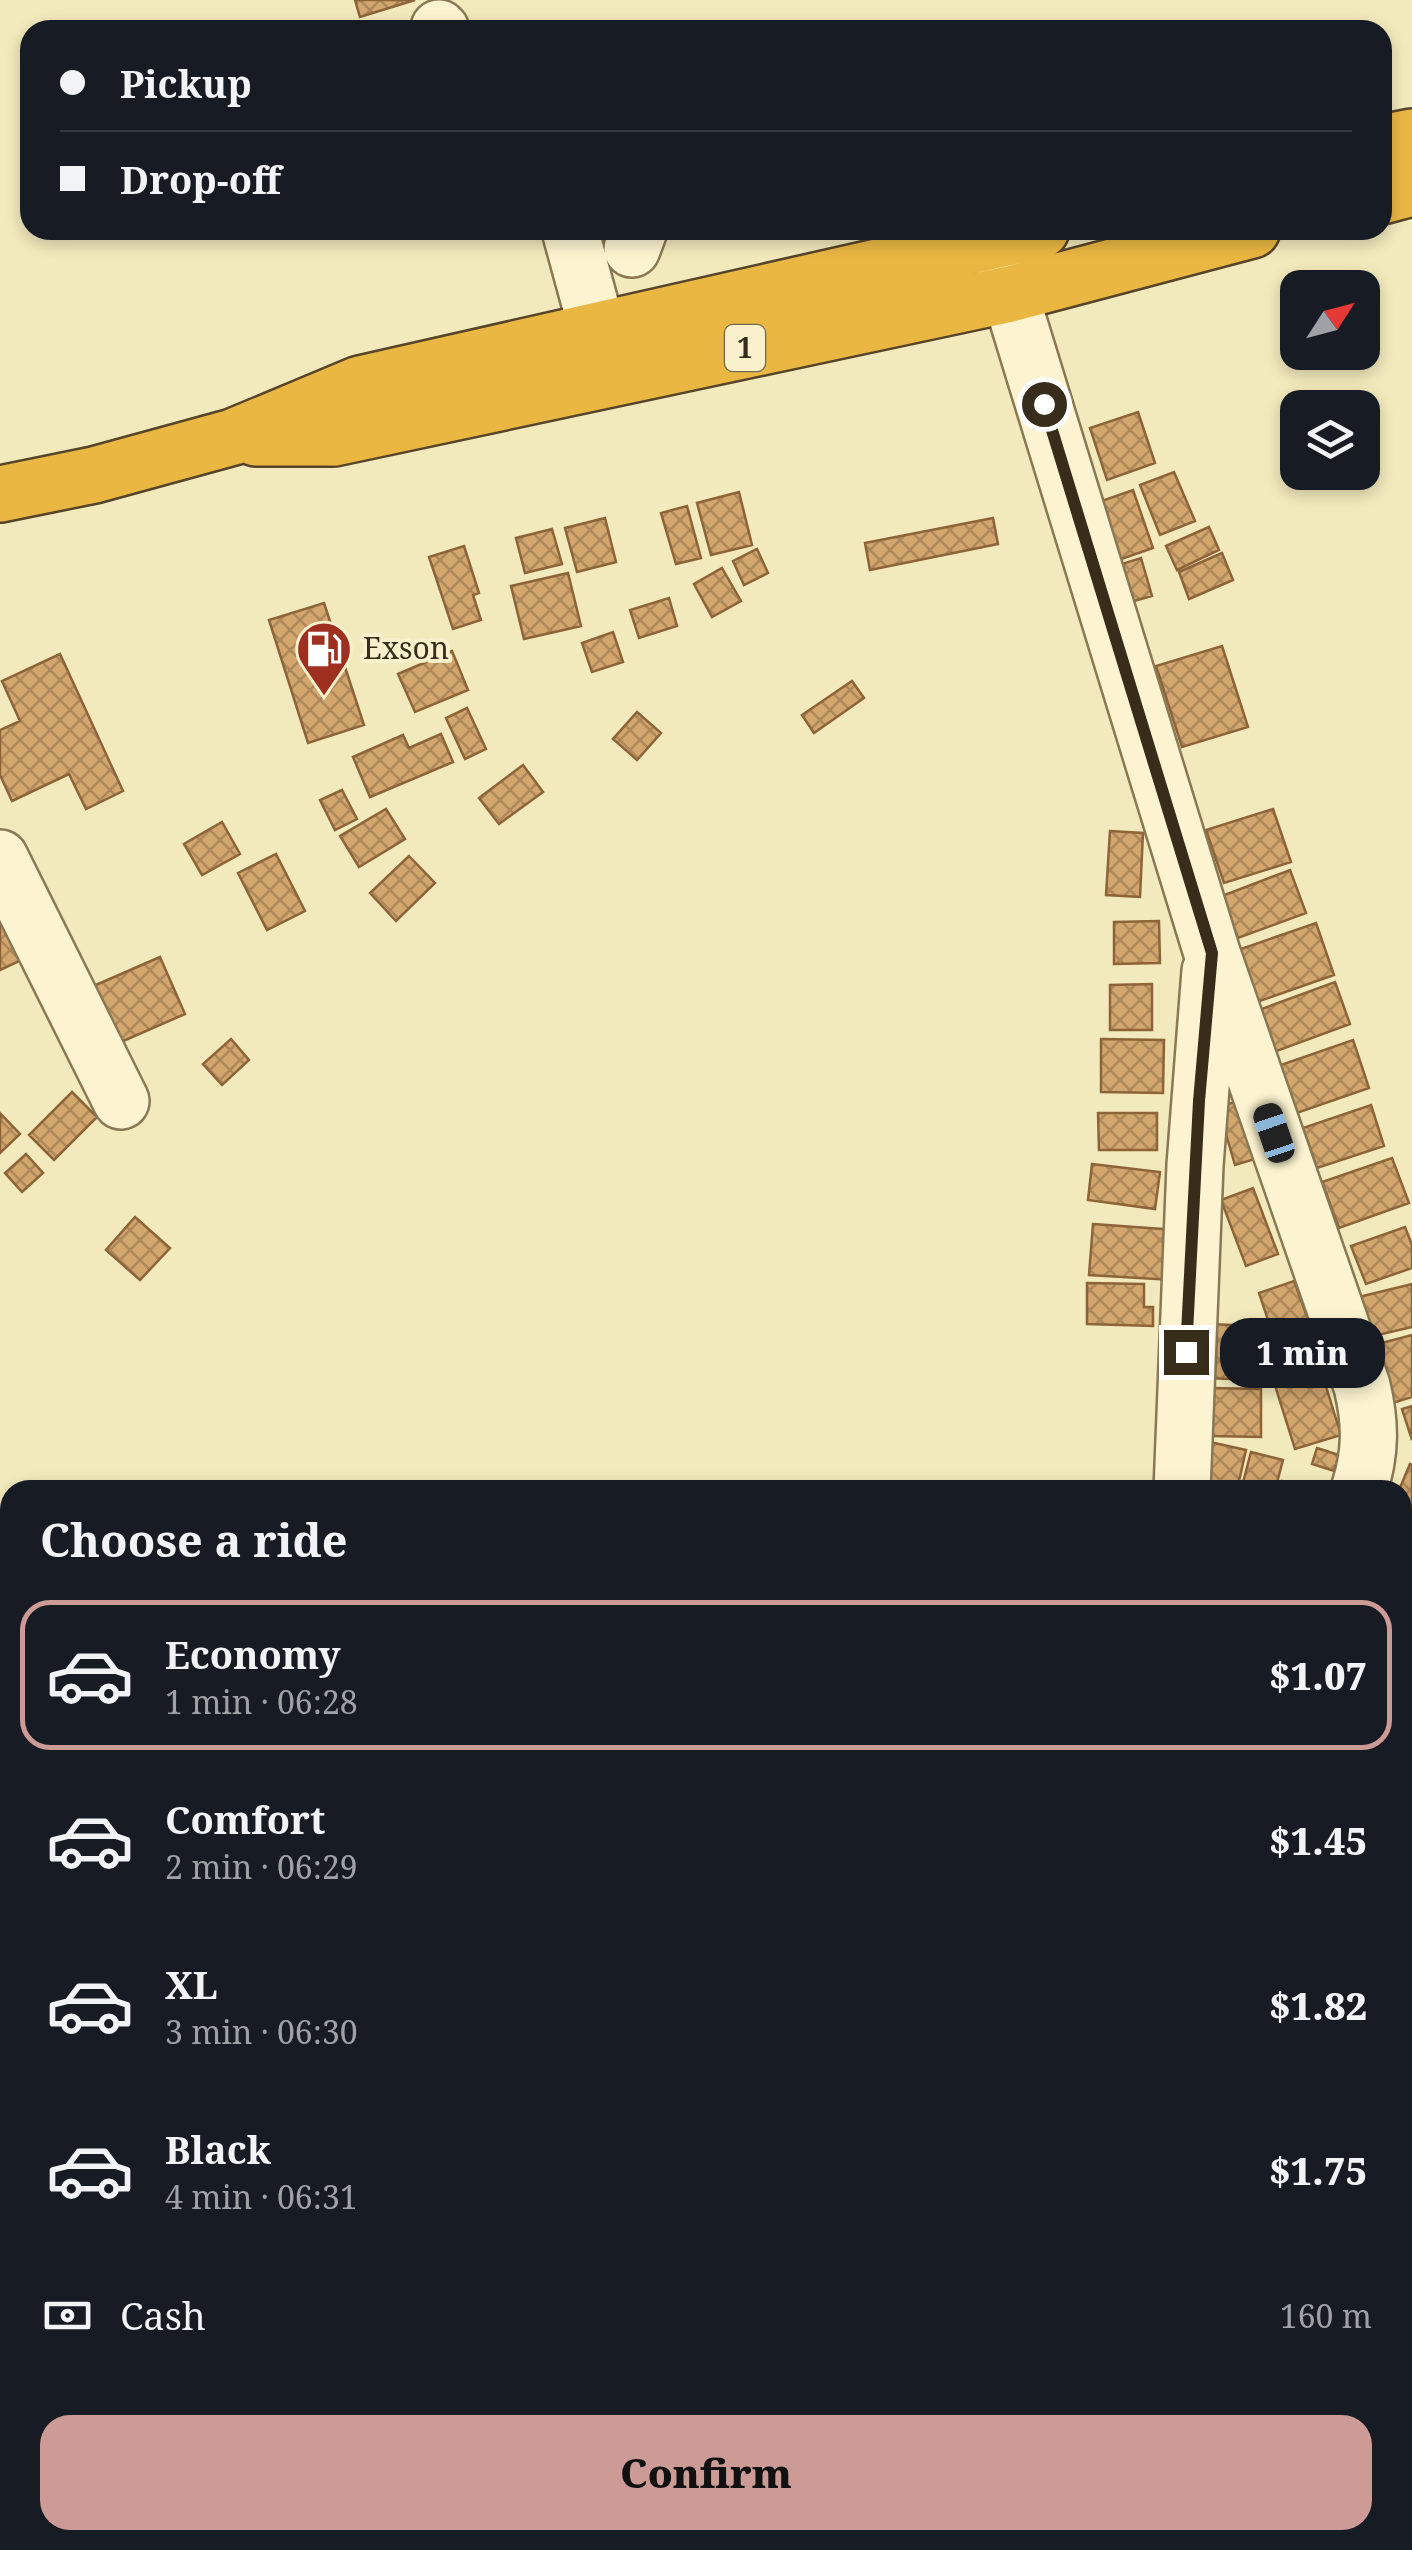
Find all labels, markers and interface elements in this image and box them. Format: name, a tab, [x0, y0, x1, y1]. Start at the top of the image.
text: Pickup	[120, 57, 252, 109]
text: Drop-off	[120, 153, 281, 205]
north arrow	[1280, 270, 1380, 370]
map controls	[1280, 270, 1380, 490]
road number: 1	[725, 325, 765, 371]
route start	[1022, 382, 1067, 427]
button: layers	[1280, 390, 1380, 490]
fuel station icon: Exson	[294, 619, 354, 698]
place label: Exson	[363, 627, 449, 668]
car	[1250, 1100, 1298, 1166]
callout: 1 min	[1221, 1317, 1386, 1387]
route end	[1164, 1330, 1209, 1375]
text: 1 min	[1257, 1331, 1348, 1374]
text: Choose a ride	[40, 1509, 348, 1570]
text: Economy	[165, 1628, 341, 1680]
icon: car	[45, 1630, 135, 1720]
text: $1.07	[1269, 1649, 1367, 1701]
text: 1 min · 06:28	[165, 1680, 358, 1723]
text: Comfort	[165, 1793, 325, 1845]
icon: car	[45, 1795, 135, 1885]
text: $1.45	[1269, 1814, 1367, 1866]
text: 2 min · 06:29	[165, 1845, 358, 1888]
text: XL	[165, 1958, 218, 2010]
icon: car	[45, 1960, 135, 2050]
text: $1.82	[1269, 1979, 1367, 2031]
text: 3 min · 06:30	[165, 2010, 358, 2053]
text: Black	[165, 2123, 271, 2175]
icon: car	[45, 2125, 135, 2215]
text: $1.75	[1269, 2144, 1367, 2196]
text: 4 min · 06:31	[165, 2175, 358, 2218]
icon: cash	[40, 2288, 95, 2343]
text: Cash	[120, 2289, 206, 2341]
text: 160 m	[1280, 2294, 1372, 2337]
button: Confirm	[40, 2415, 1372, 2530]

